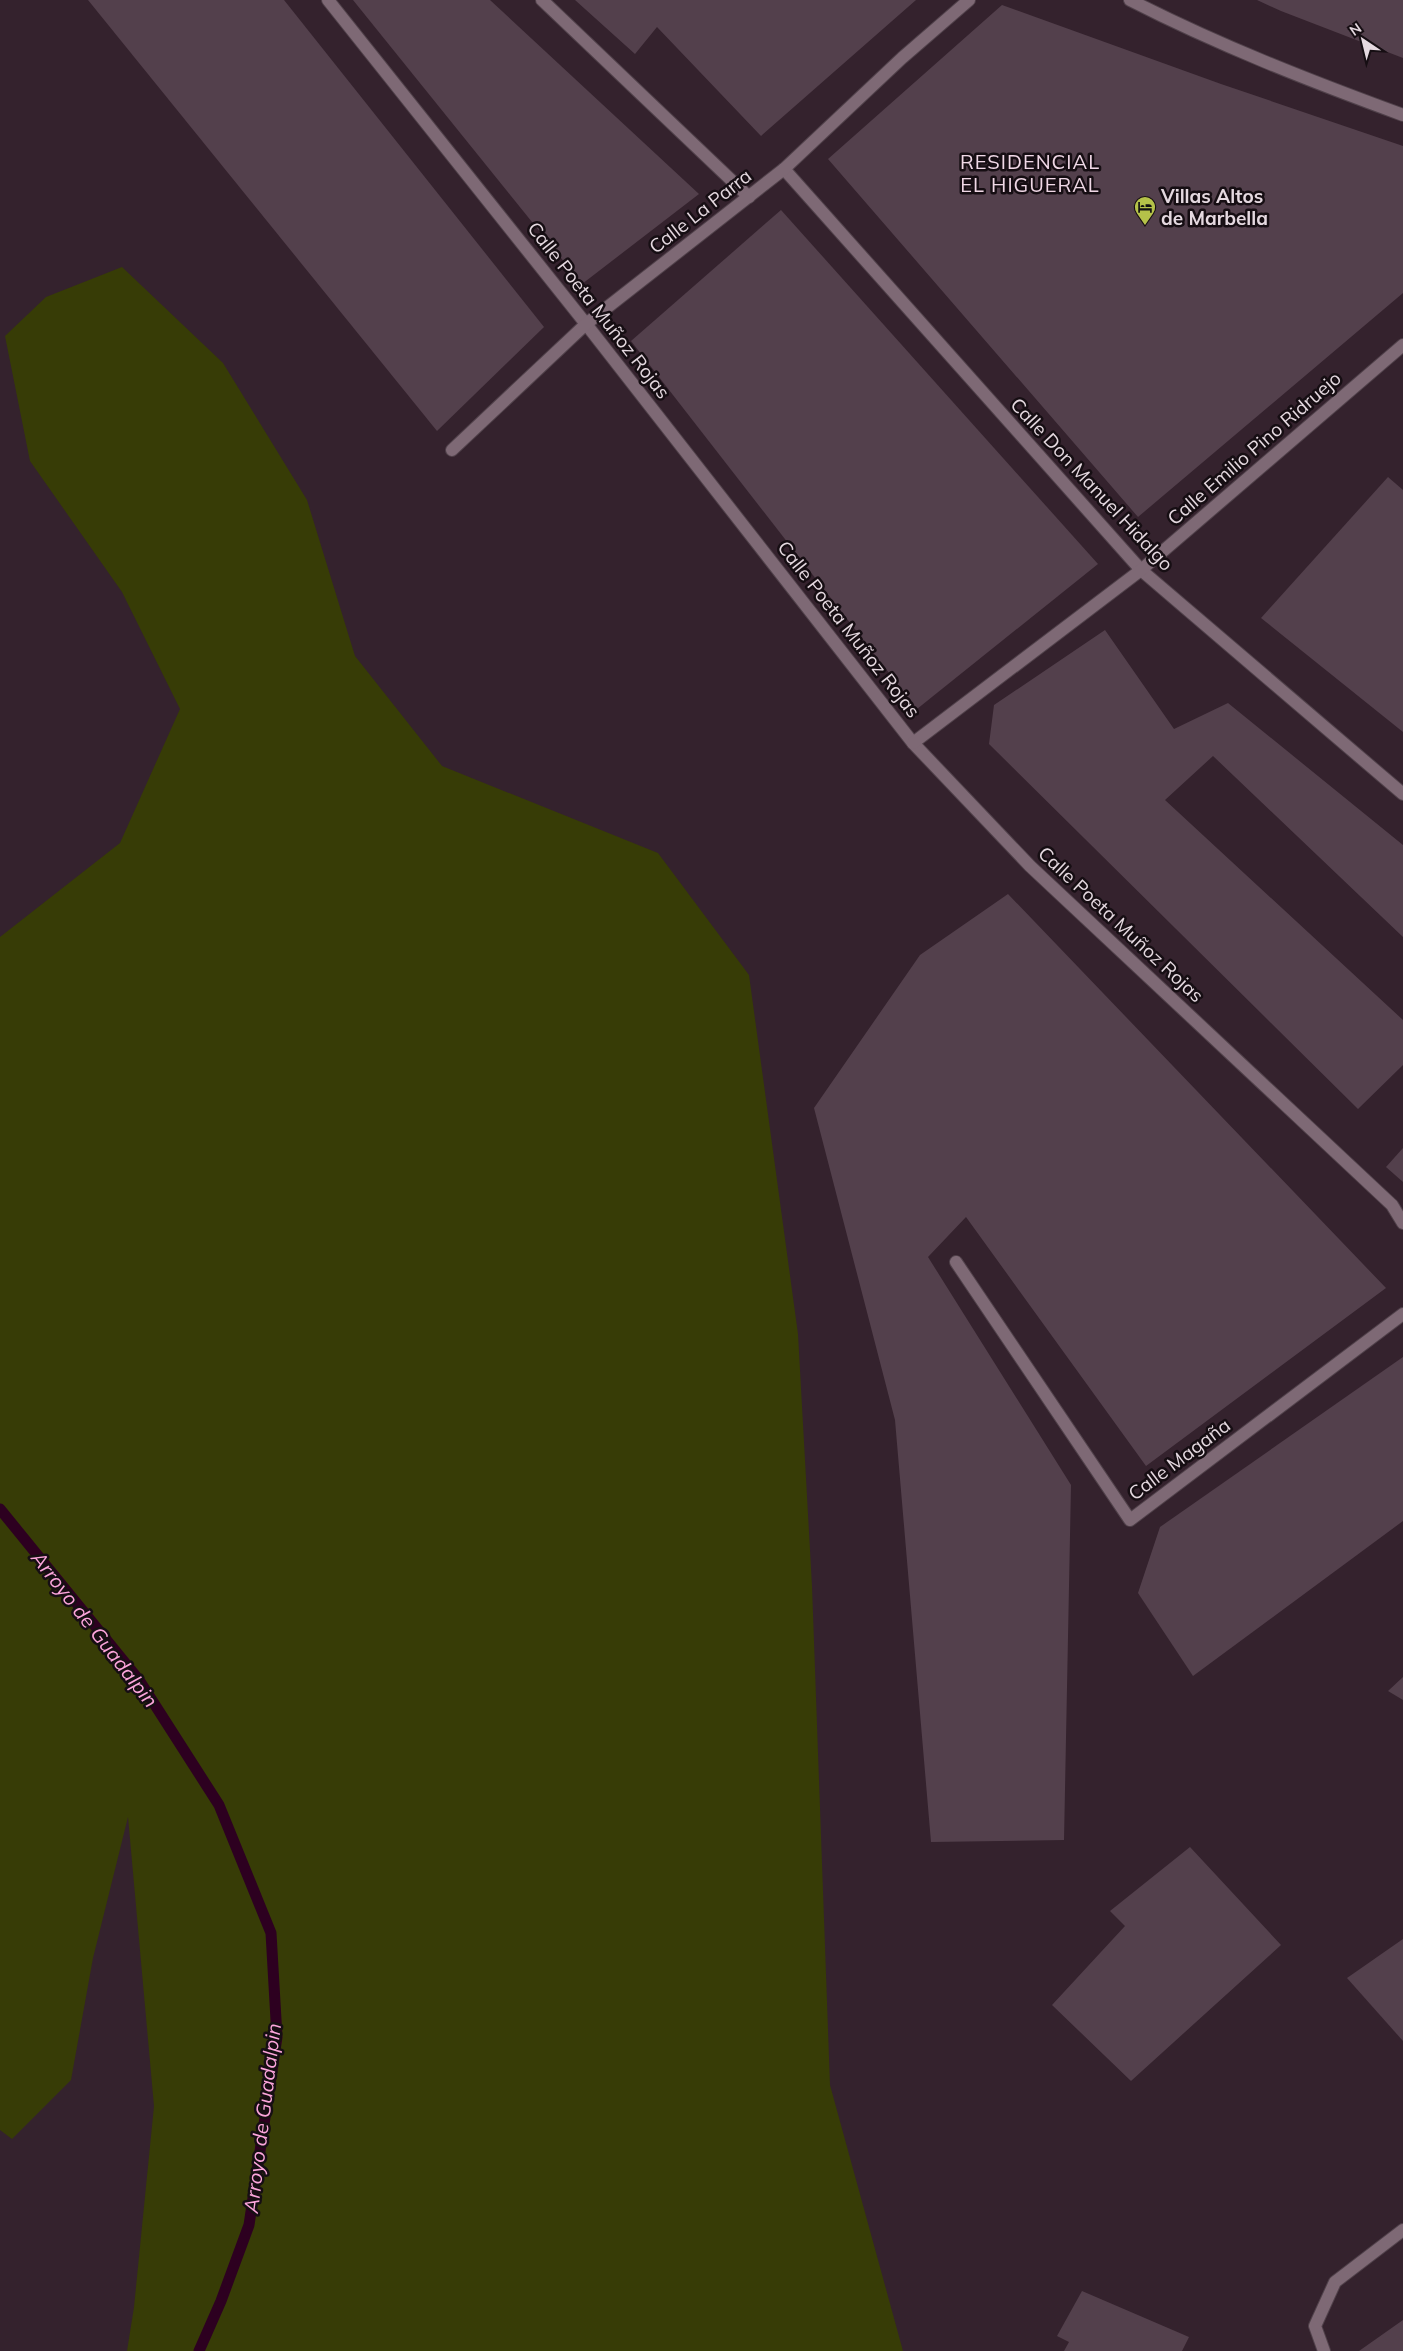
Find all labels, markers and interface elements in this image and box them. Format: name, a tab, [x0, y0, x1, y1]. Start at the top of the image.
north arrow	[1338, 15, 1388, 65]
text: N	[1346, 19, 1365, 40]
district label: RESIDENCIAL EL HIGUERAL	[960, 149, 1100, 197]
street label: Calle La Parra	[644, 164, 756, 258]
place label: Villas Altos de Marbella	[1160, 184, 1268, 230]
hotel icon: Villas Altos de Marbella	[1133, 195, 1157, 226]
street label: Calle Poeta Muñoz Rojas	[523, 217, 675, 403]
street label: Calle Emilio Pino Ridruejo	[1162, 366, 1346, 530]
street label: Calle Don Manuel Hidalgo	[1006, 392, 1178, 576]
street label: Calle Poeta Muñoz Rojas	[773, 536, 925, 722]
street label: Calle Poeta Muñoz Rojas	[1033, 841, 1209, 1007]
street label: Calle Magaña	[1123, 1413, 1235, 1505]
water label: Arroyo de Guadalpin	[26, 1545, 164, 1712]
water label: Arroyo de Guadalpin	[238, 2022, 286, 2215]

